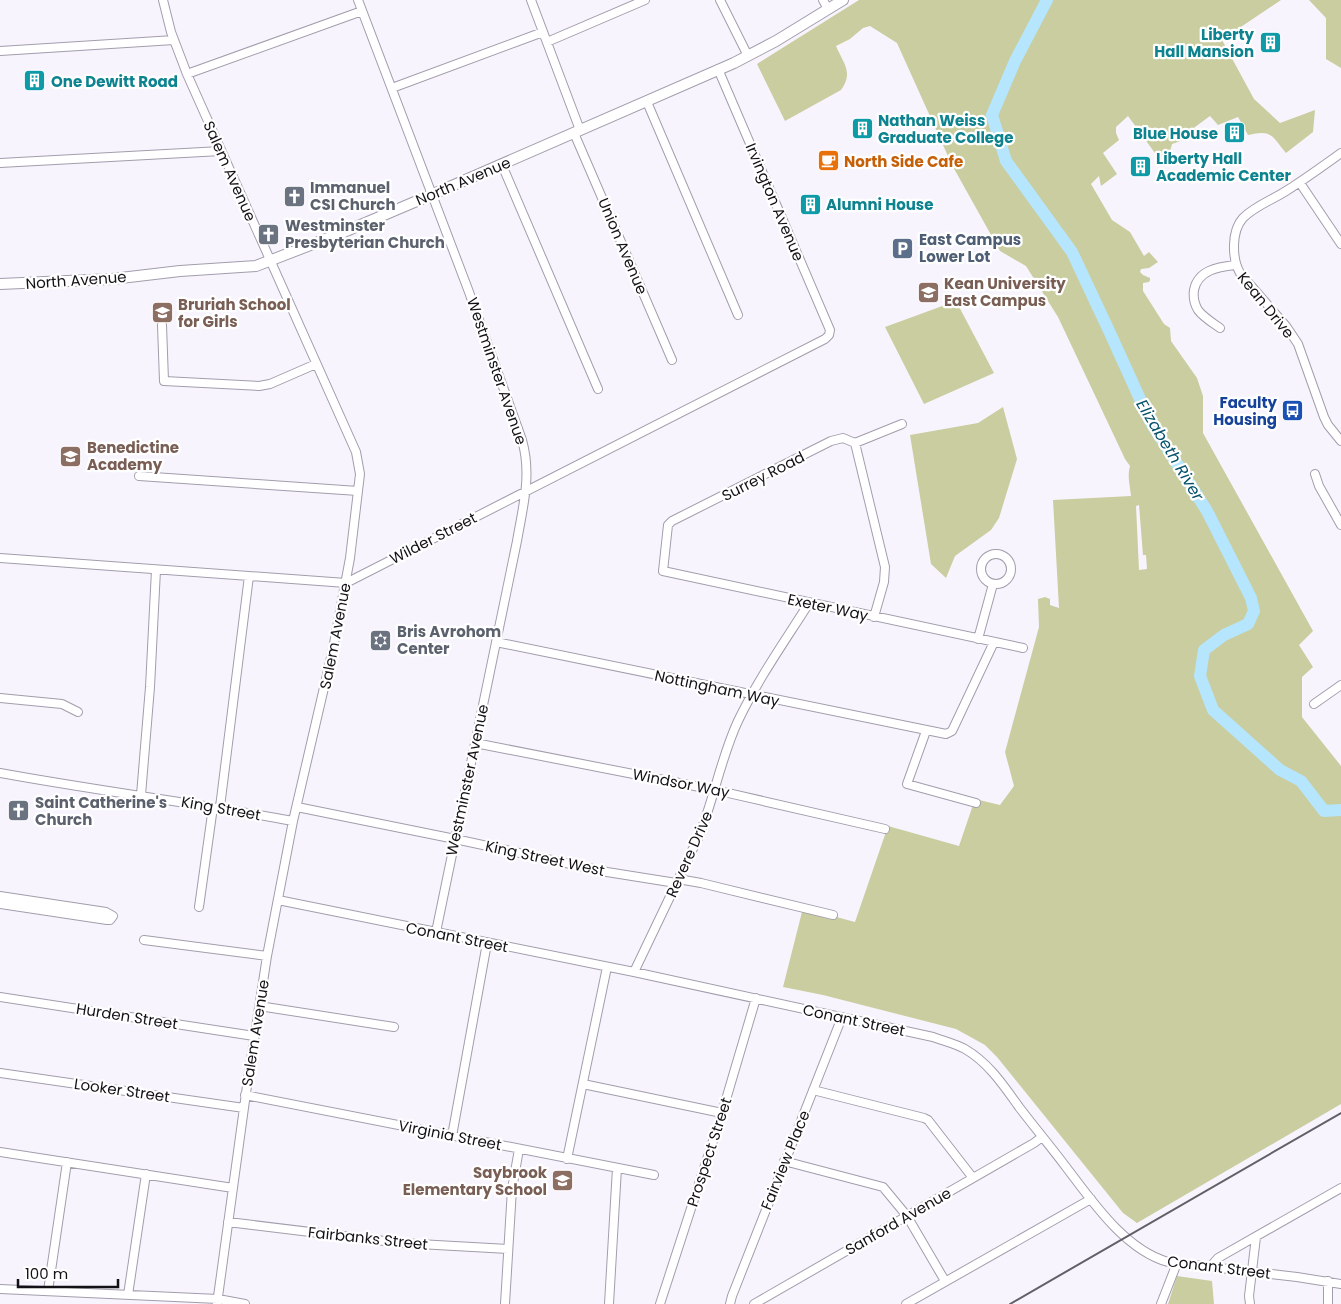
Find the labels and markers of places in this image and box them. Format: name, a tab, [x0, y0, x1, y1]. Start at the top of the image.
place label: Liberty Hall Mansion	[1154, 24, 1255, 62]
building icon: Liberty Hall Mansion	[1258, 31, 1282, 55]
building icon: One Dewitt Road	[23, 69, 47, 93]
place label: One Dewitt Road	[51, 71, 178, 92]
place label: Nathan Weiss Graduate College	[878, 110, 1014, 148]
building icon: Nathan Weiss Graduate College	[850, 117, 874, 141]
building icon: Blue House	[1222, 121, 1246, 145]
place label: Blue House	[1133, 123, 1218, 144]
place label: Liberty Hall Academic Center	[1156, 148, 1291, 186]
cafe icon: North Side Cafe	[816, 149, 840, 173]
place label: North Side Cafe	[844, 151, 963, 172]
building icon: Liberty Hall Academic Center	[1128, 155, 1152, 179]
place label: Immanuel CSI Church	[310, 177, 396, 215]
church icon: Immanuel CSI Church	[282, 184, 306, 208]
building icon: Alumni House	[798, 192, 822, 216]
place label: Alumni House	[826, 194, 933, 215]
place label: Westminster Presbyterian Church	[285, 215, 445, 253]
church icon: Westminster Presbyterian Church	[257, 222, 281, 246]
place label: East Campus Lower Lot	[919, 229, 1021, 267]
parking icon: East Campus Lower Lot	[891, 236, 915, 260]
place label: Kean University East Campus	[944, 273, 1066, 311]
school or university icon: Kean University East Campus	[916, 280, 940, 304]
place label: Bruriah School for Girls	[178, 294, 291, 332]
school or university icon: Bruriah School for Girls	[150, 301, 174, 325]
place label: Faculty Housing	[1213, 392, 1278, 430]
bus stop icon: Faculty Housing	[1281, 399, 1305, 423]
place label: Benedictine Academy	[87, 437, 179, 475]
school or university icon: Benedictine Academy	[59, 444, 83, 468]
place label: Bris Avrohom Center	[397, 621, 501, 659]
synagogue icon: Bris Avrohom Center	[369, 628, 393, 652]
place label: Saint Catherine's Church	[35, 792, 167, 830]
church icon: Saint Catherine's Church	[7, 799, 31, 823]
place label: Saybrook Elementary School	[403, 1162, 548, 1200]
school or university icon: Saybrook Elementary School	[551, 1169, 575, 1193]

